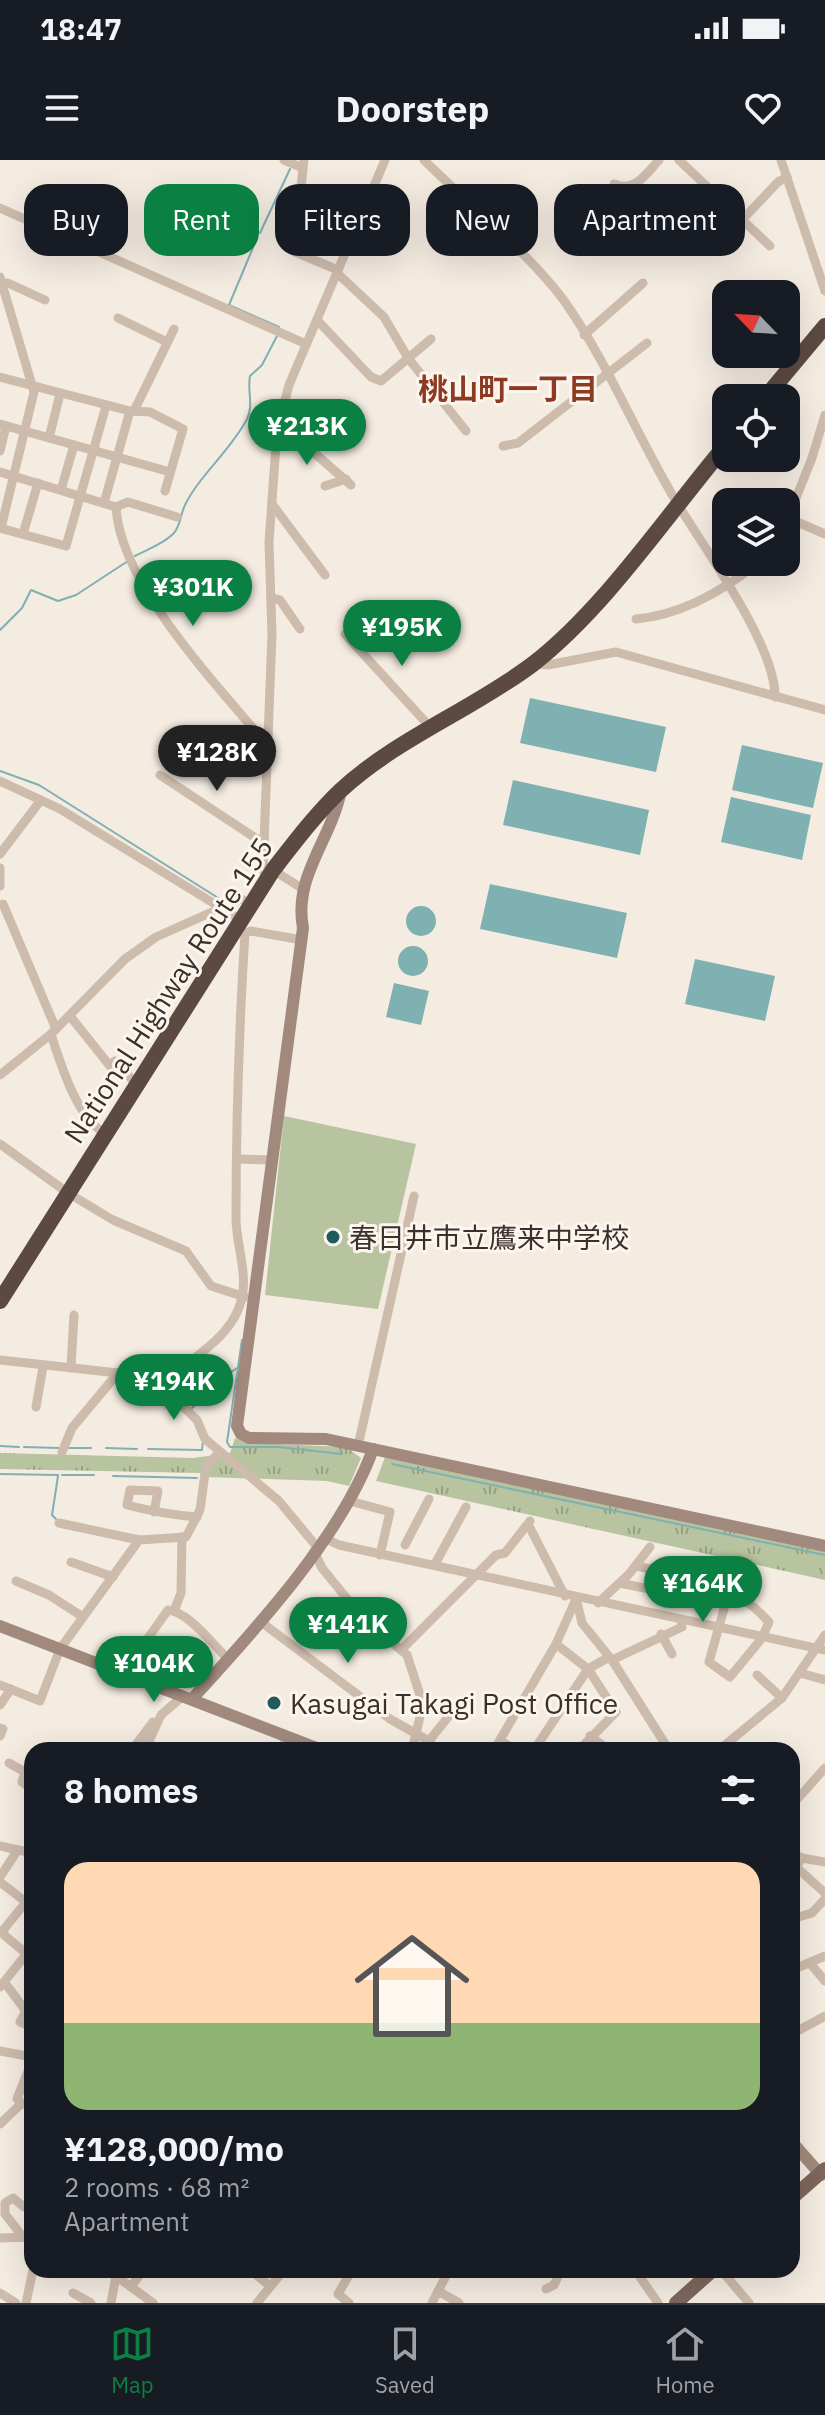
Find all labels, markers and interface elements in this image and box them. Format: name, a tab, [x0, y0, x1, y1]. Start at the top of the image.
text: 18:47	[40, 9, 122, 48]
text: Doorstep	[336, 85, 489, 132]
icon: menu	[40, 86, 84, 130]
icon: heart	[741, 86, 785, 130]
chip: Buy	[24, 184, 128, 256]
chip: Rent	[144, 184, 259, 256]
chip: Filters	[275, 184, 410, 256]
chip: New	[426, 184, 538, 256]
chip: Apartment	[554, 184, 745, 256]
north arrow	[712, 280, 800, 368]
map controls	[712, 280, 800, 576]
district label: 桃山町一丁目	[418, 369, 598, 408]
button: locate	[712, 384, 800, 472]
pin: ¥213K	[251, 399, 363, 467]
text: ¥213K	[266, 408, 348, 442]
button: layers	[712, 488, 800, 576]
pin: ¥301K	[137, 560, 249, 628]
text: ¥301K	[152, 569, 234, 603]
pin: ¥195K	[346, 600, 458, 668]
text: ¥195K	[361, 609, 443, 643]
pin: ¥128K	[161, 725, 273, 793]
text: ¥128K	[176, 734, 258, 768]
street label: National Highway Route 155	[55, 830, 281, 1150]
place label: 春日井市立鷹来中学校	[349, 1219, 629, 1256]
marker: 春日井市立鷹来中学校	[324, 1228, 342, 1246]
pin: ¥194K	[118, 1354, 230, 1422]
text: ¥194K	[133, 1363, 215, 1397]
pin: ¥164K	[647, 1556, 759, 1624]
text: ¥164K	[662, 1565, 744, 1599]
pin: ¥141K	[292, 1597, 404, 1665]
text: ¥141K	[307, 1606, 389, 1640]
pin: ¥104K	[98, 1636, 210, 1704]
text: ¥104K	[113, 1645, 195, 1679]
place label: Kasugai Takagi Post Office	[290, 1685, 618, 1722]
marker: Kasugai Takagi Post Office	[265, 1694, 283, 1712]
text: 8 homes	[64, 1768, 199, 1812]
icon: filters	[716, 1768, 760, 1812]
icon: home	[340, 1914, 484, 2058]
text: ¥128,000/mo	[64, 2126, 284, 2170]
text: 2 rooms · 68 m²	[64, 2170, 249, 2204]
text: Apartment	[64, 2204, 189, 2238]
tab: Map	[110, 2322, 154, 2399]
tab: Saved	[375, 2322, 435, 2399]
tab: Home	[655, 2322, 715, 2399]

